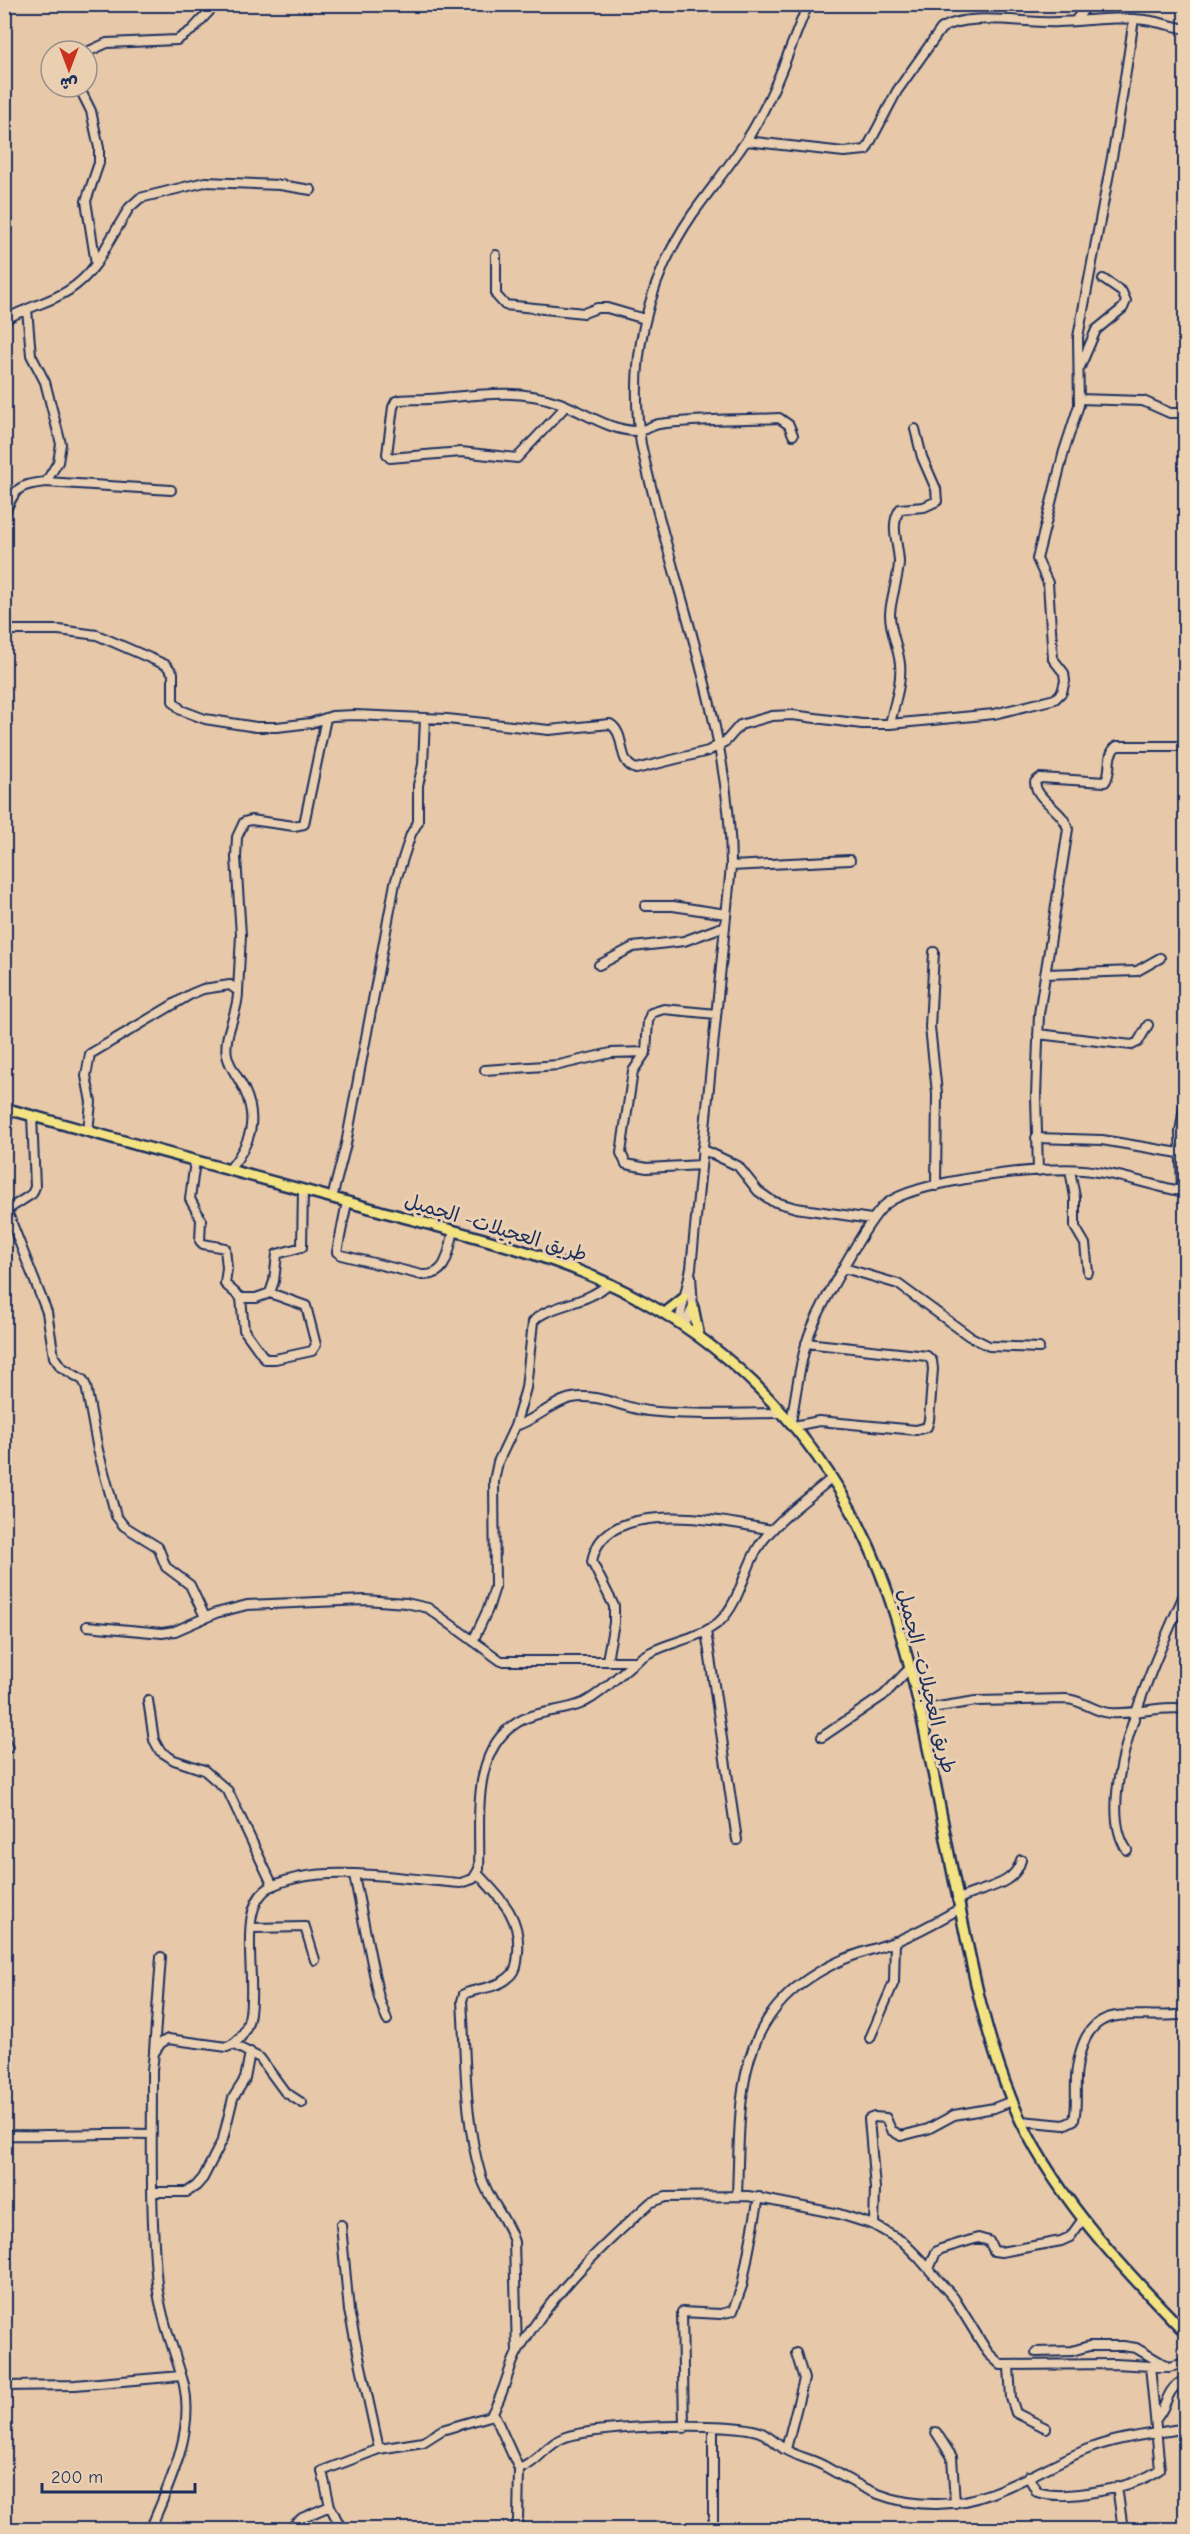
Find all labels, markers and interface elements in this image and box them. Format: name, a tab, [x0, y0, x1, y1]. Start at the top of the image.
north arrow	[39, 39, 99, 99]
text: ش	[60, 74, 78, 92]
street label: طريق العجيلات- الجميل	[402, 1189, 590, 1266]
street label: طريق العجيلات- الجميل	[892, 1586, 961, 1776]
scale bar	[42, 2456, 195, 2494]
text: 200 m	[51, 2467, 103, 2488]

